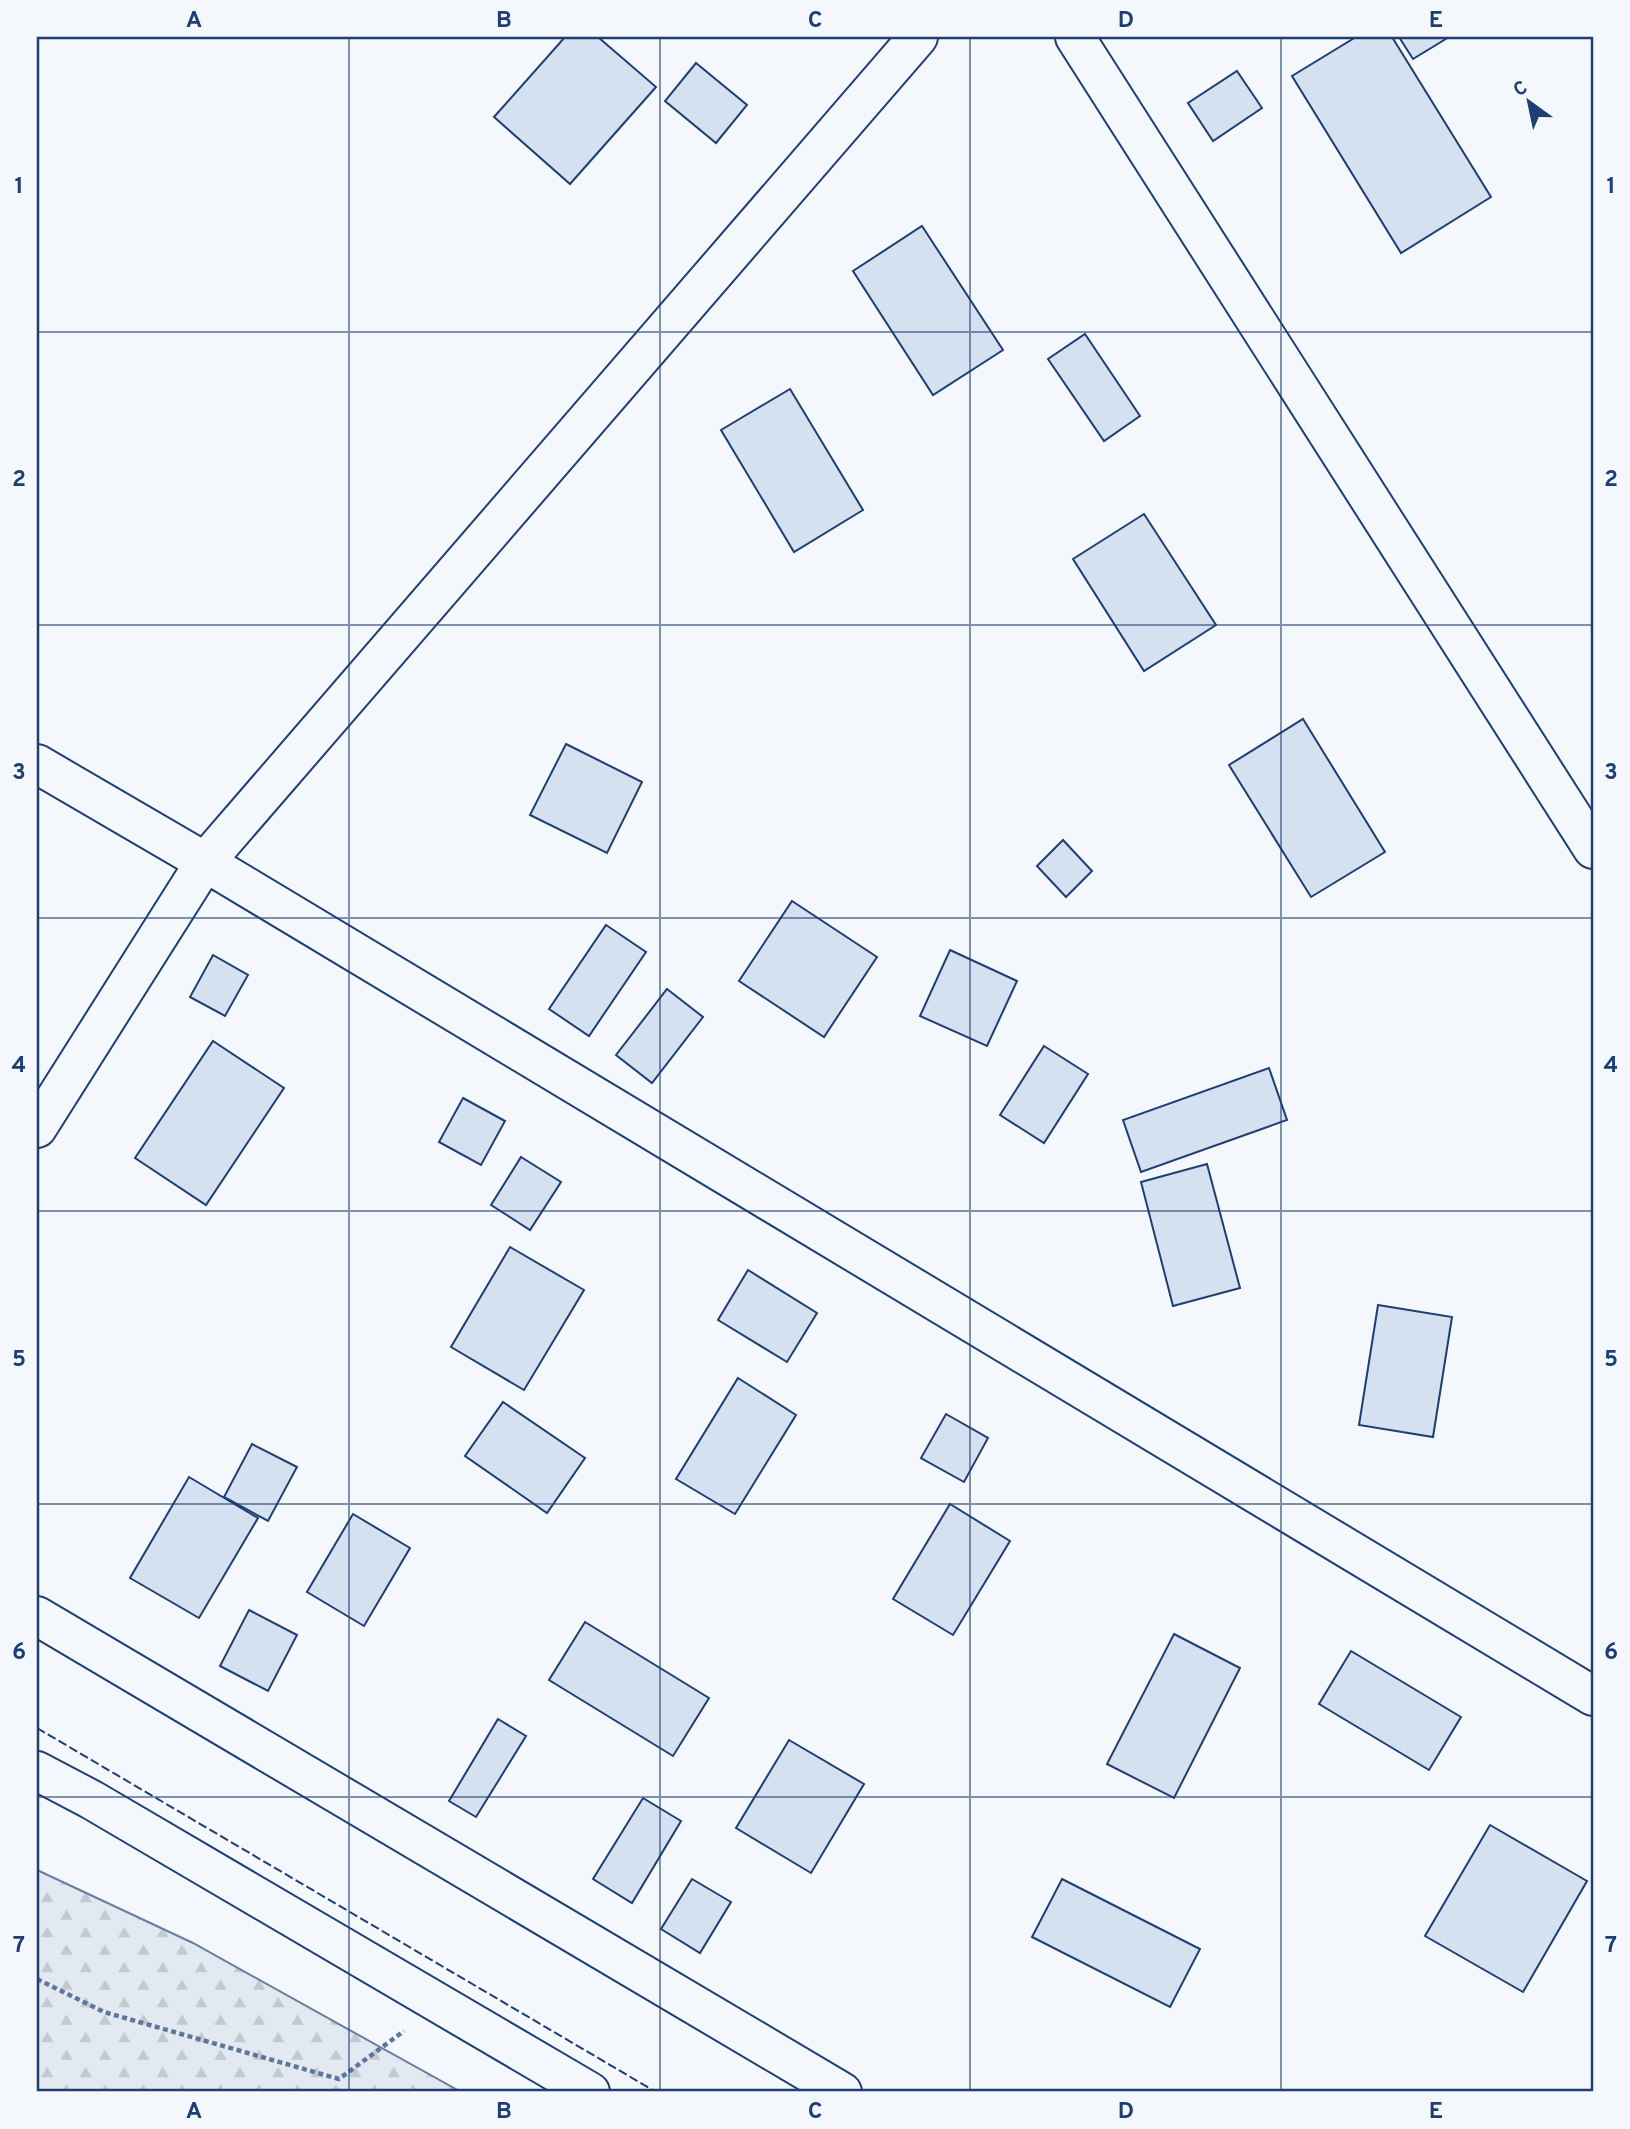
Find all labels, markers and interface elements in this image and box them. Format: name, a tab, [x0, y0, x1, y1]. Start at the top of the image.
text: A	[186, 7, 202, 36]
text: B	[496, 7, 512, 36]
text: C	[808, 7, 822, 36]
text: D	[1118, 7, 1134, 36]
text: E	[1429, 7, 1443, 36]
north arrow	[1494, 66, 1564, 136]
text: С	[1509, 76, 1532, 103]
text: 1	[14, 173, 24, 202]
text: 1	[1606, 173, 1616, 202]
text: 2	[12, 466, 26, 495]
text: 2	[1604, 466, 1618, 495]
text: 3	[12, 759, 26, 788]
text: 3	[1604, 759, 1618, 788]
text: 4	[12, 1052, 26, 1081]
text: 4	[1604, 1052, 1618, 1081]
text: 5	[12, 1346, 26, 1375]
text: 5	[1604, 1346, 1618, 1375]
text: 6	[12, 1639, 26, 1668]
text: 6	[1604, 1639, 1618, 1668]
text: 7	[13, 1932, 25, 1961]
text: 7	[1605, 1932, 1617, 1961]
text: A	[186, 2098, 202, 2127]
text: B	[496, 2098, 512, 2127]
text: C	[808, 2098, 822, 2127]
text: D	[1118, 2098, 1134, 2127]
text: E	[1429, 2098, 1443, 2127]

